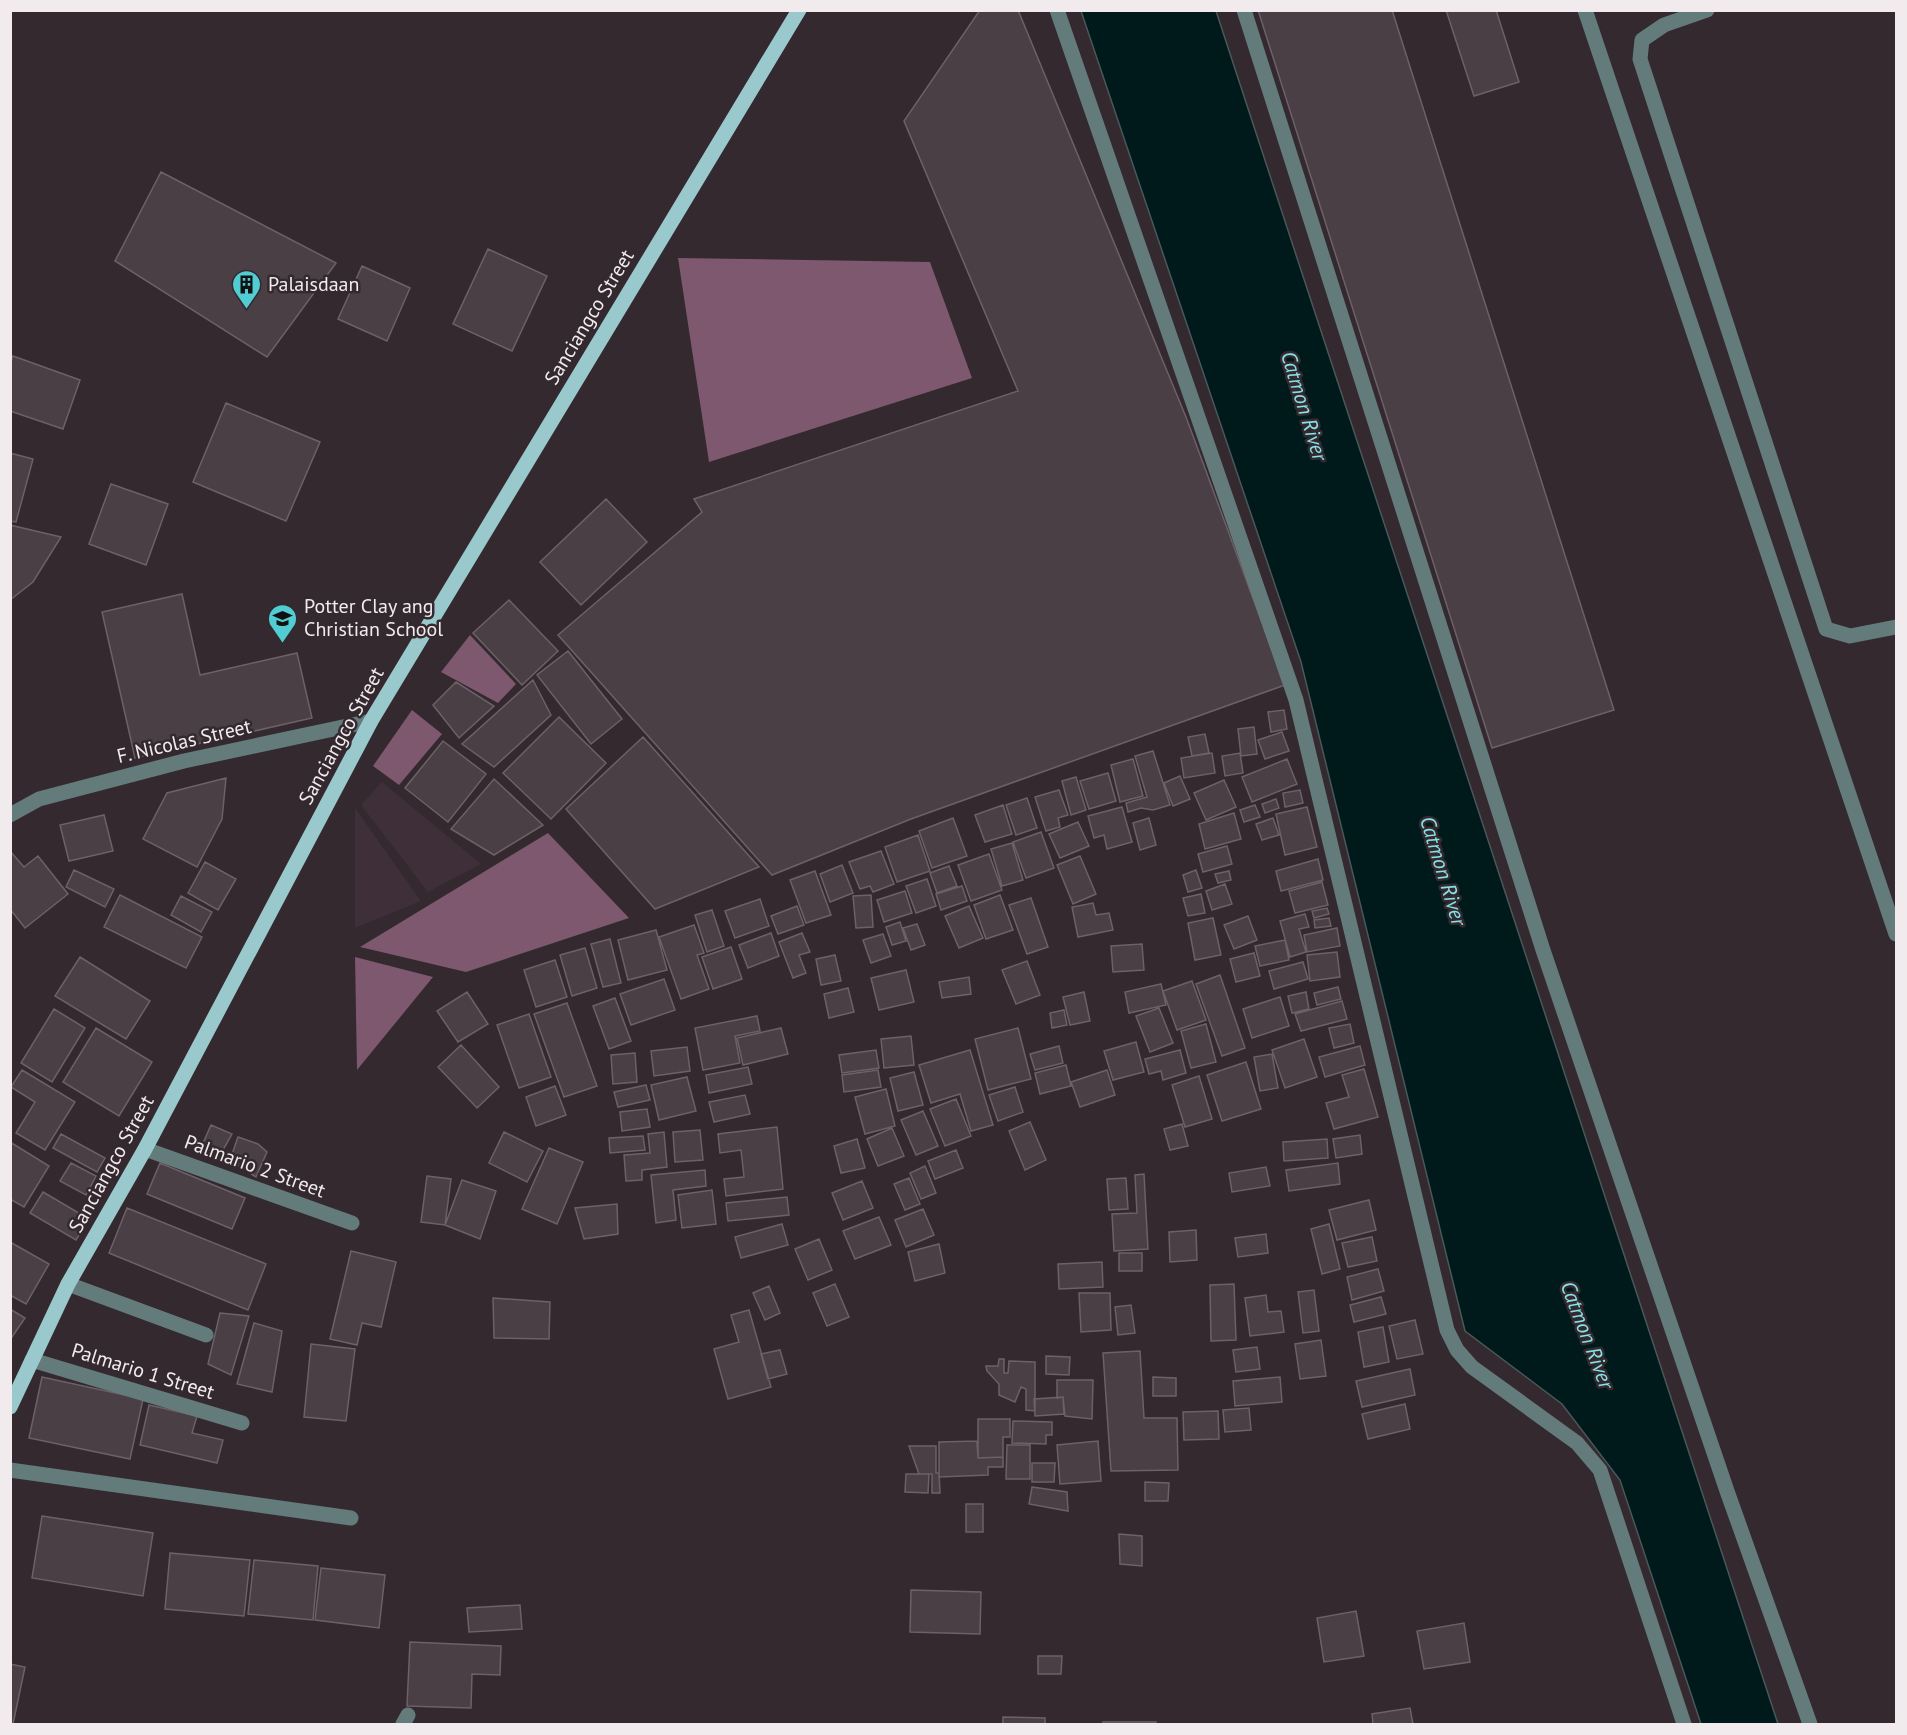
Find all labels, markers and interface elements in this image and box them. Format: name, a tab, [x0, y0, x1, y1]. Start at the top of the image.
street label: Sanciangco Street	[538, 244, 640, 389]
building icon: Palaisdaan	[231, 268, 263, 310]
place label: Palaisdaan	[268, 271, 359, 297]
water label: Catmon River	[1275, 348, 1335, 466]
place label: Potter Clay ang Christian School	[304, 593, 443, 642]
school or university icon: Potter Clay ang Christian School	[267, 602, 299, 644]
street label: Sanciangco Street	[293, 663, 390, 809]
street label: F. Nicolas Street	[114, 713, 254, 769]
water label: Catmon River	[1414, 813, 1474, 931]
street label: Sanciangco Street	[63, 1091, 160, 1237]
street label: Palmario 2 Street	[181, 1128, 329, 1204]
water label: Catmon River	[1555, 1277, 1621, 1394]
street label: Palmario 1 Street	[68, 1337, 218, 1405]

